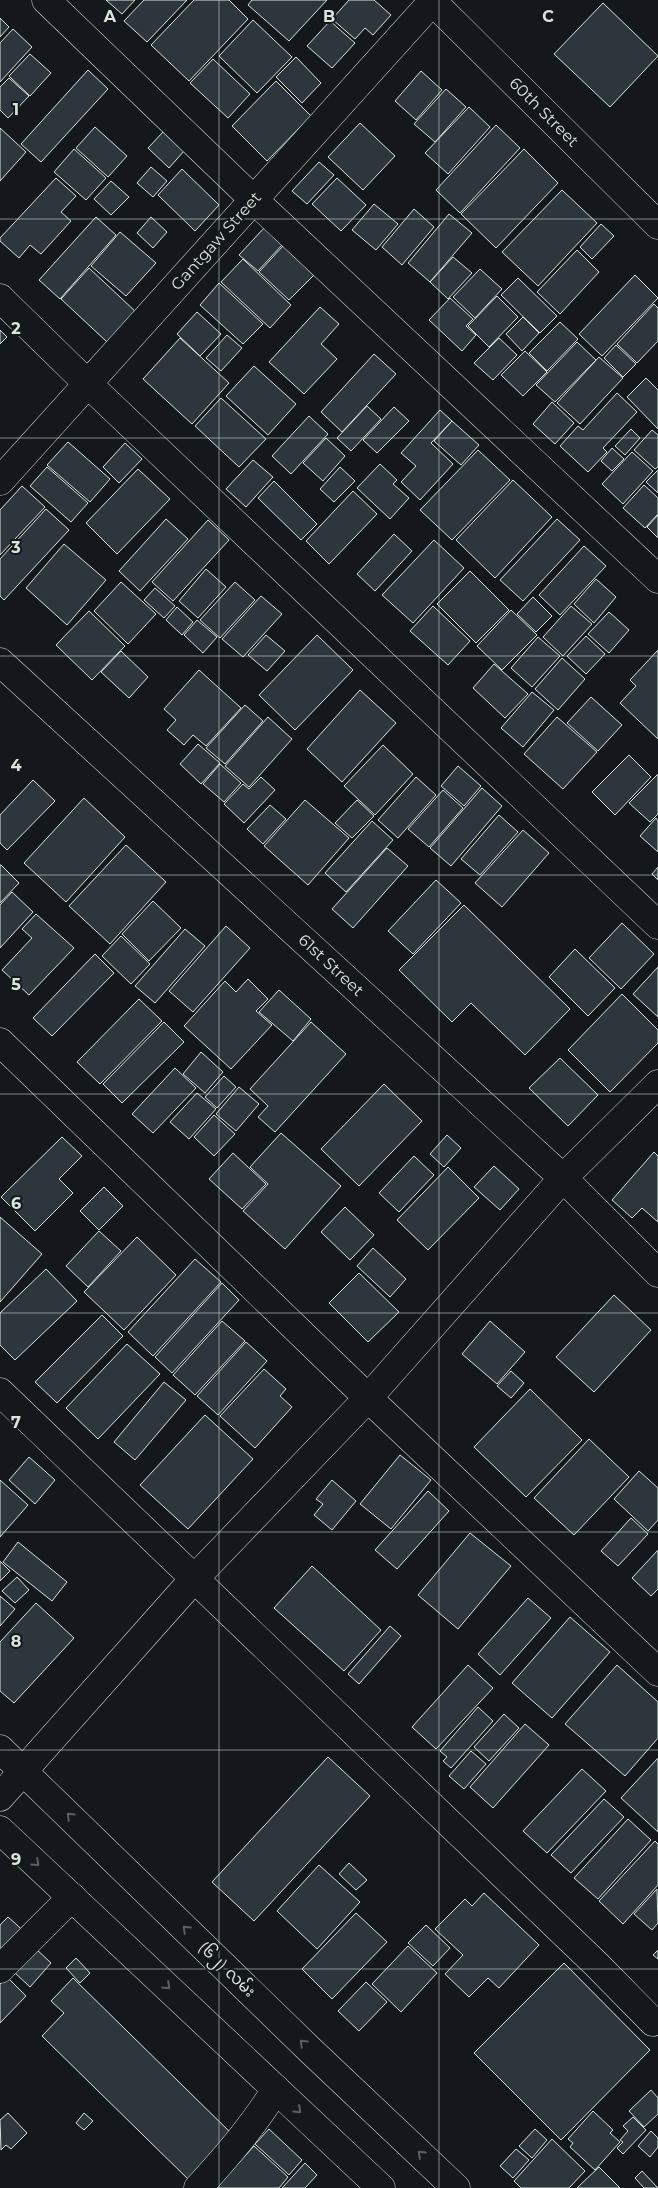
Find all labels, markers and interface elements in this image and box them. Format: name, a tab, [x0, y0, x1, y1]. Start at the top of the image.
text: A	[103, 7, 117, 26]
text: B	[323, 7, 335, 26]
text: C	[542, 7, 554, 26]
street label: 60th Street	[505, 73, 583, 151]
text: 1	[13, 100, 19, 119]
street label: Gantgaw Street	[167, 188, 265, 294]
text: 2	[11, 319, 21, 338]
text: 3	[10, 538, 21, 557]
text: 4	[10, 756, 22, 775]
street label: 61st Street	[294, 930, 368, 1000]
text: 5	[11, 975, 21, 994]
text: 6	[11, 1194, 21, 1213]
text: 7	[11, 1413, 21, 1432]
text: 8	[11, 1632, 21, 1651]
one-way arrow	[66, 1813, 75, 1822]
text: 9	[11, 1850, 21, 1869]
one-way arrow	[30, 1857, 39, 1866]
one-way arrow	[183, 1926, 192, 1935]
street label: (၆၂) လမ်း	[192, 1936, 261, 2004]
one-way arrow	[161, 1980, 170, 1989]
one-way arrow	[299, 2040, 308, 2049]
one-way arrow	[292, 2104, 301, 2113]
one-way arrow	[417, 2151, 426, 2160]

